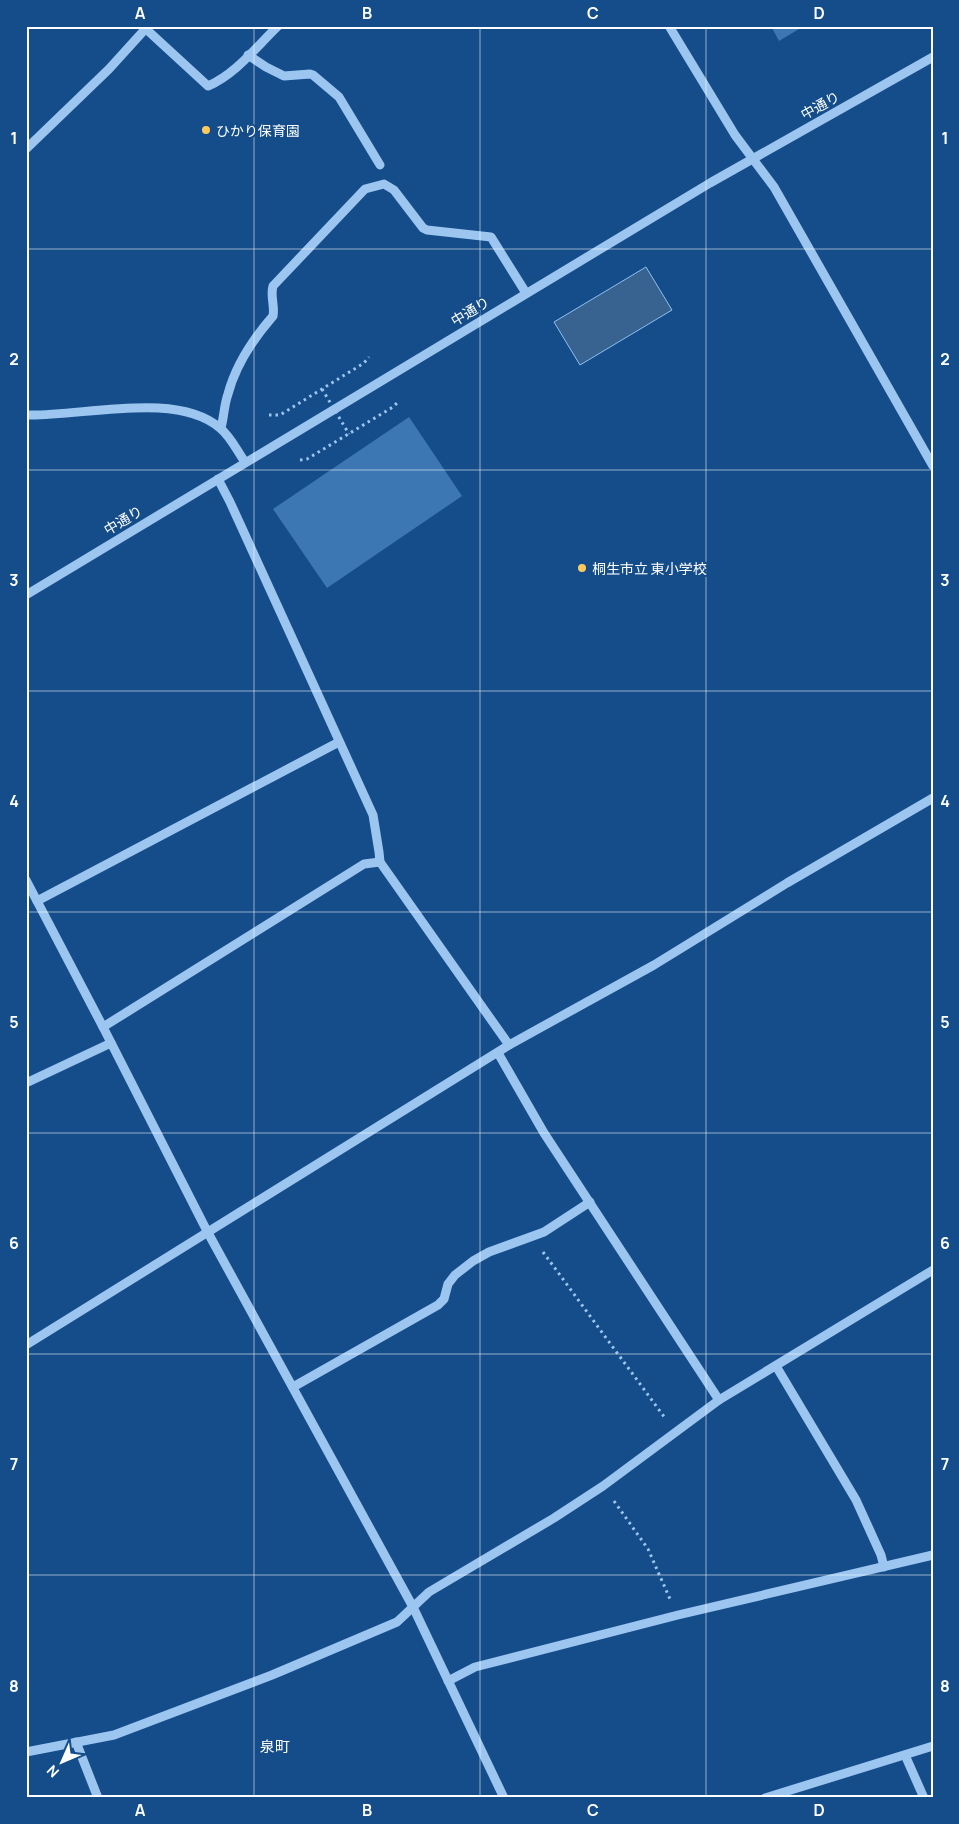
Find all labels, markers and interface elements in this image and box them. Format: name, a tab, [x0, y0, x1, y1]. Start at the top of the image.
text: A	[135, 2, 146, 24]
text: B	[362, 2, 372, 24]
text: C	[587, 2, 599, 24]
text: D	[813, 2, 825, 24]
street label: 中通り	[797, 87, 843, 123]
place label: ひかり保育園	[216, 121, 300, 140]
marker: ひかり保育園	[200, 124, 212, 136]
text: 1	[10, 127, 18, 149]
text: 1	[941, 127, 949, 149]
street label: 中通り	[447, 292, 493, 330]
text: 2	[9, 348, 19, 370]
text: 2	[940, 348, 950, 370]
street label: 中通り	[100, 501, 146, 539]
place label: 桐生市立 東小学校	[592, 559, 707, 578]
marker: 桐生市立 東小学校	[576, 562, 588, 574]
text: 3	[9, 569, 19, 591]
text: 3	[940, 569, 950, 591]
text: 4	[9, 790, 19, 812]
text: 4	[940, 790, 950, 812]
text: 5	[9, 1011, 19, 1033]
text: 5	[940, 1011, 950, 1033]
text: 6	[9, 1232, 19, 1254]
text: 6	[940, 1232, 950, 1254]
text: 7	[10, 1453, 18, 1475]
text: 7	[941, 1453, 949, 1475]
text: 8	[9, 1675, 19, 1697]
text: 8	[940, 1675, 950, 1697]
north arrow	[38, 1736, 88, 1786]
district label: 泉町	[260, 1736, 290, 1757]
text: N	[42, 1761, 63, 1782]
text: A	[135, 1799, 146, 1821]
text: B	[362, 1799, 372, 1821]
text: C	[587, 1799, 599, 1821]
text: D	[813, 1799, 825, 1821]

